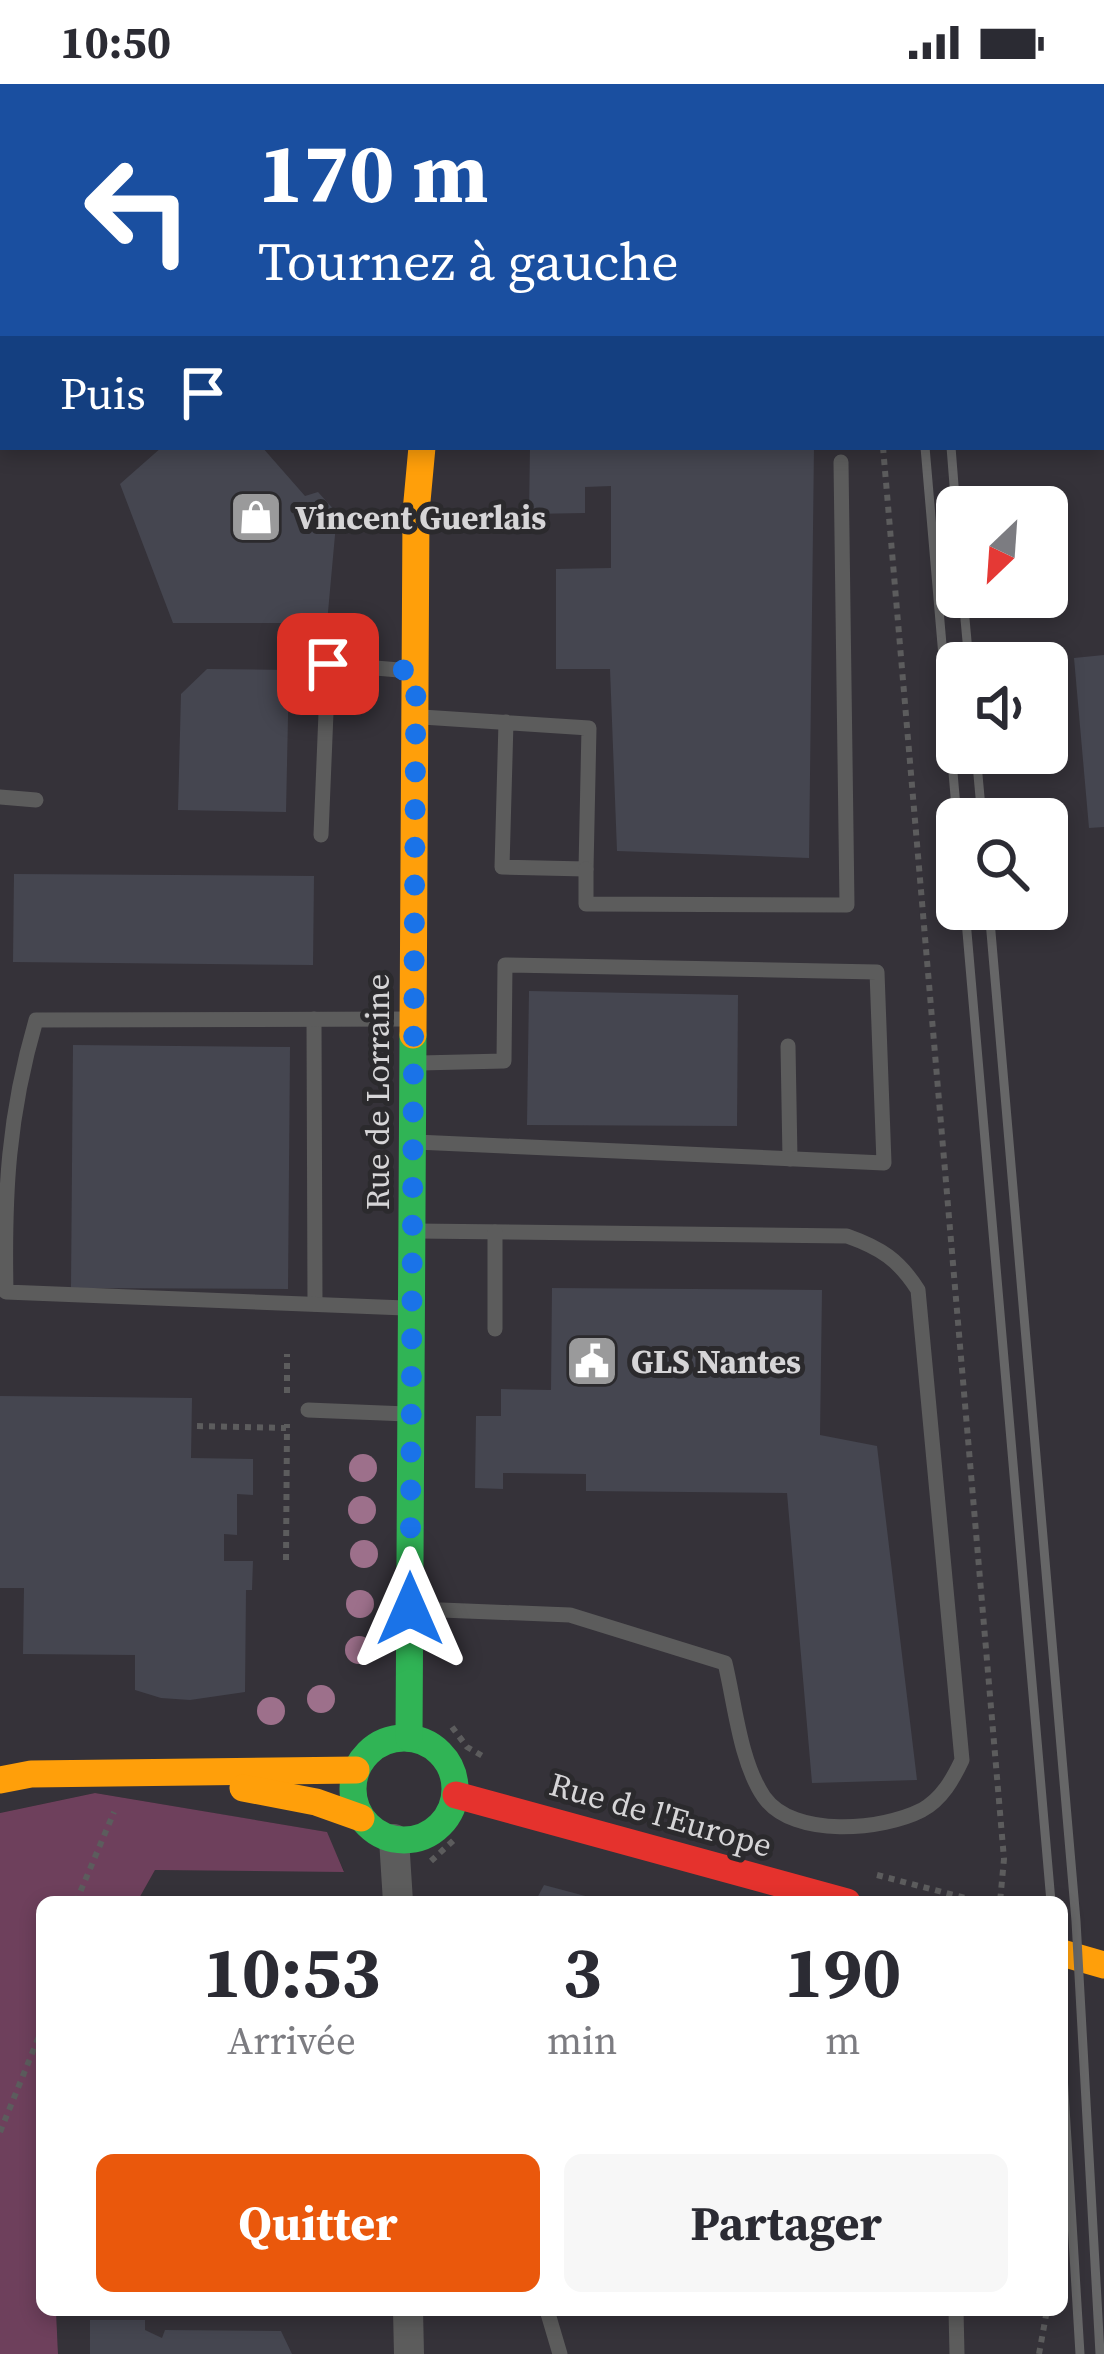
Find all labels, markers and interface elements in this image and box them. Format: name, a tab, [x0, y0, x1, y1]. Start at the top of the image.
text: 10:50	[60, 11, 171, 73]
text: 170 m	[258, 115, 489, 230]
icon: left	[60, 132, 216, 288]
text: Tournez à gauche	[258, 224, 679, 298]
icon: arrive	[170, 360, 236, 426]
text: Puis	[60, 362, 146, 424]
north arrow	[936, 486, 1068, 618]
map controls	[936, 486, 1068, 930]
shop icon: Vincent Guerlais	[228, 489, 284, 545]
place label: Vincent Guerlais	[295, 495, 546, 540]
pin	[277, 613, 379, 715]
icon: arrive	[295, 631, 361, 697]
button: sound	[936, 642, 1068, 774]
button: search	[936, 798, 1068, 930]
street label: Rue de Lorraine	[355, 974, 400, 1210]
public building icon: GLS Nantes	[564, 1333, 620, 1389]
place label: GLS Nantes	[631, 1339, 801, 1384]
position arrow	[347, 1546, 473, 1672]
street label: Rue de l'Europe	[544, 1761, 777, 1868]
text: 10:53	[203, 1922, 380, 2021]
text: 3	[563, 1922, 602, 2021]
text: 190	[784, 1922, 901, 2021]
text: Arrivée	[227, 2014, 356, 2067]
text: min	[547, 2014, 618, 2067]
text: m	[825, 2014, 860, 2067]
button: Quitter	[96, 2154, 540, 2292]
button: Partager	[564, 2154, 1008, 2292]

